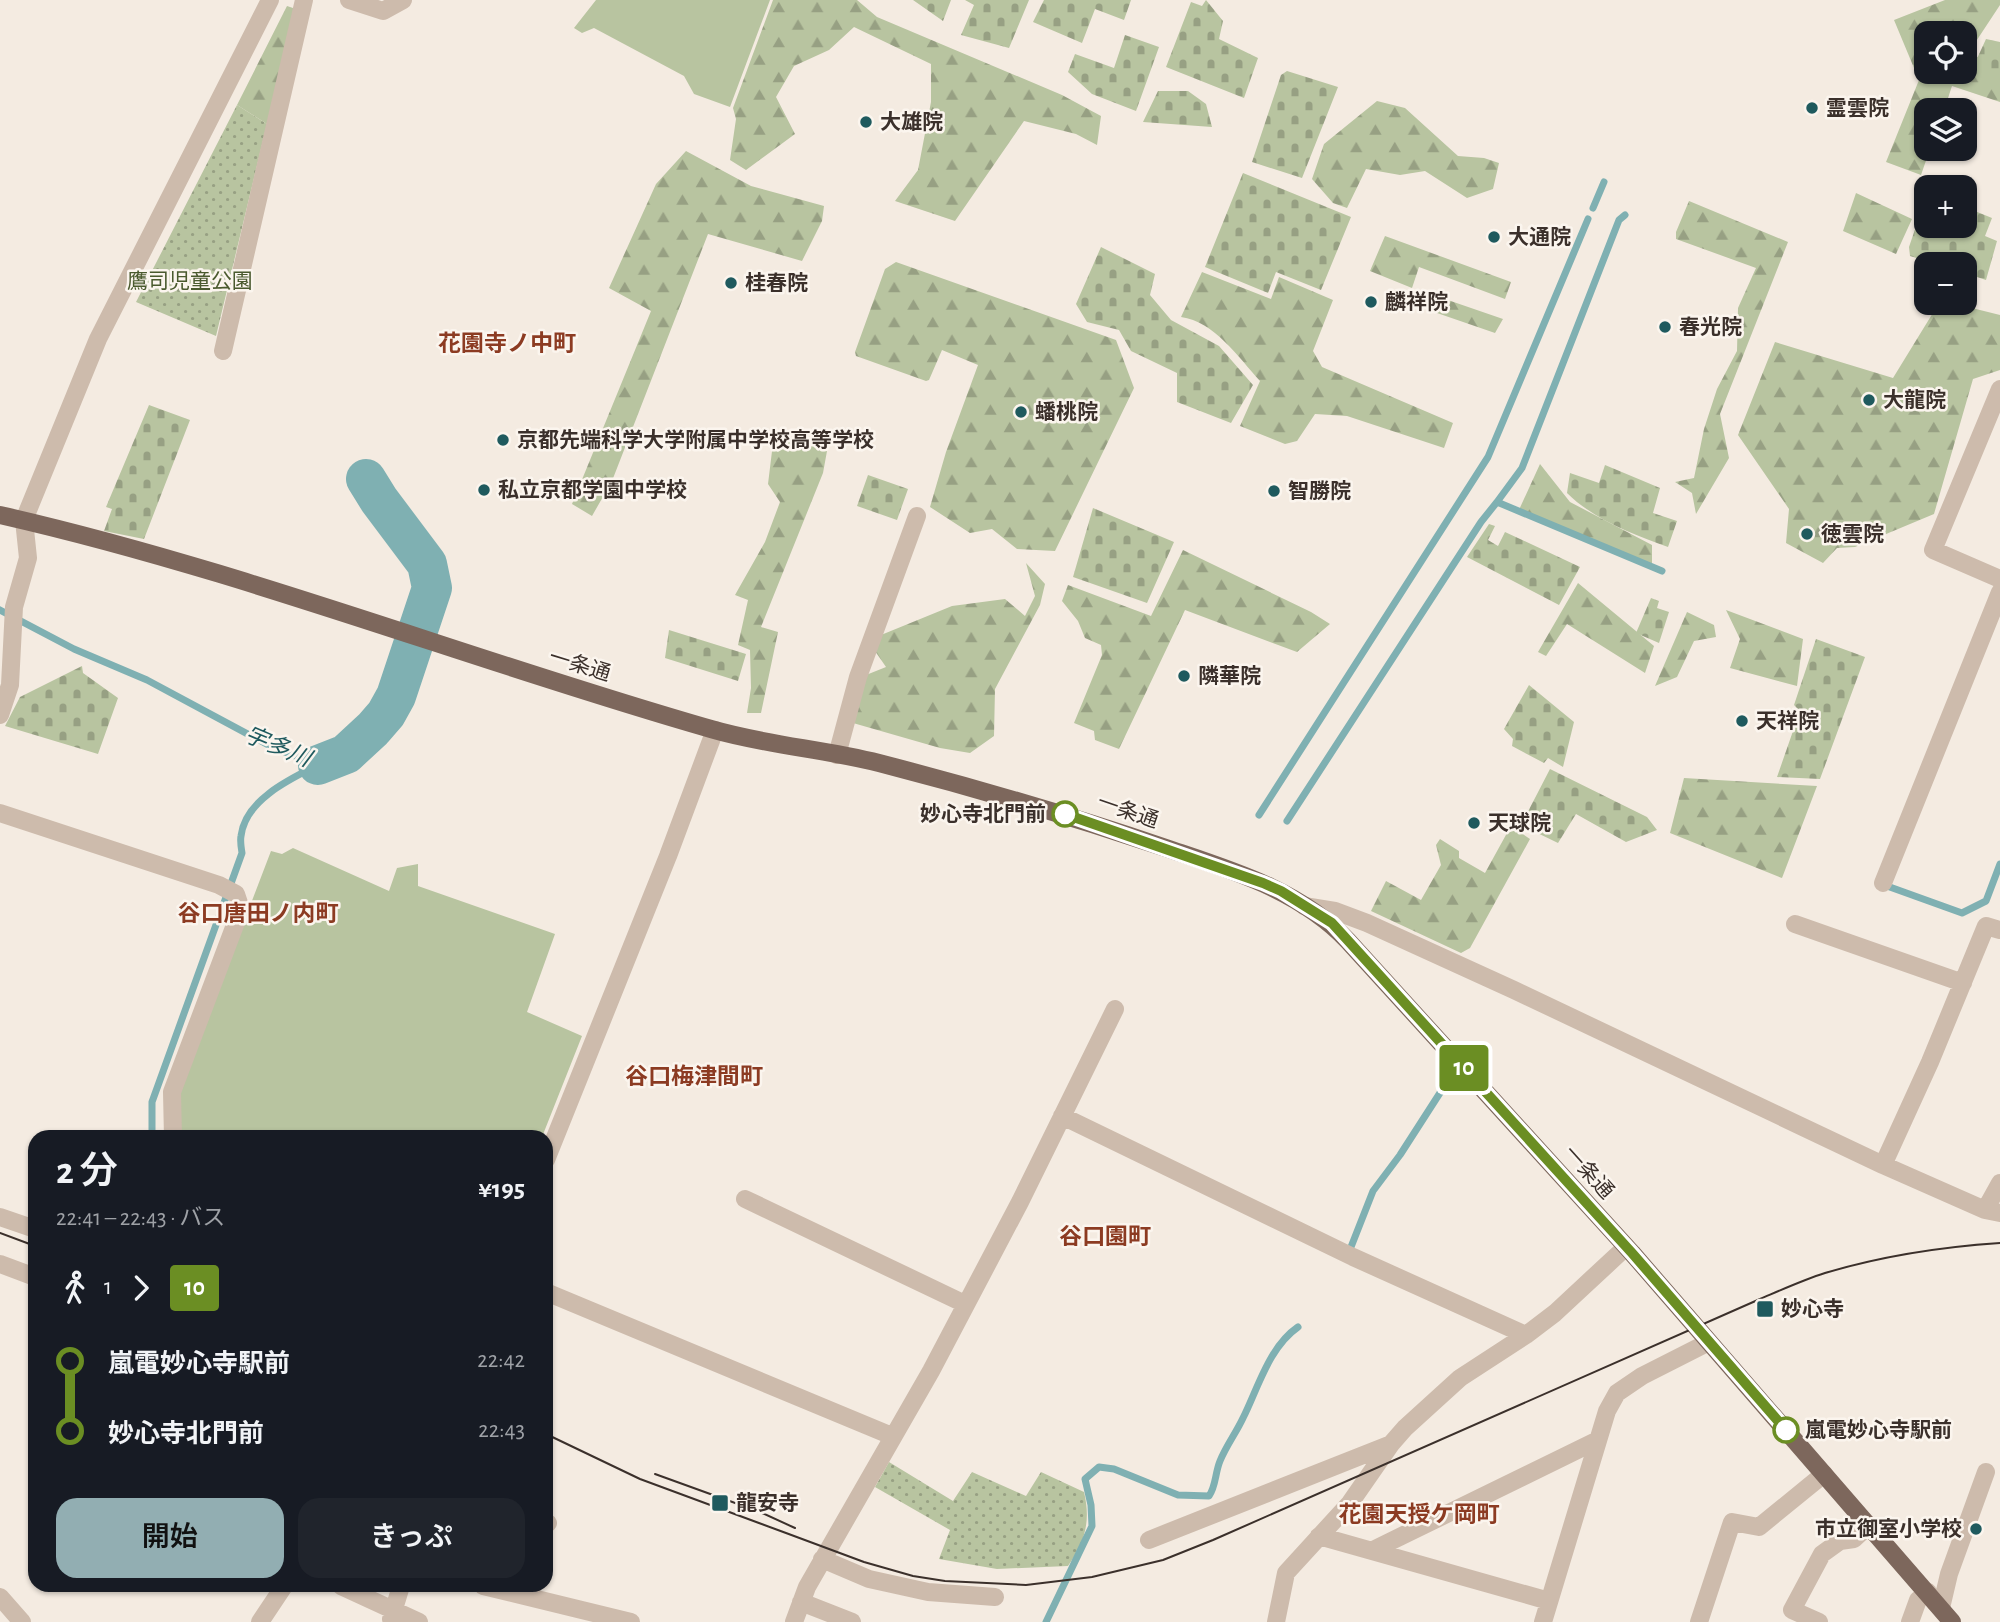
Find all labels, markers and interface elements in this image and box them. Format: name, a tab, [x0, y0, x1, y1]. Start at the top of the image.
map controls	[1914, 21, 1977, 315]
button: locate	[1914, 21, 1977, 84]
place label: 霊雲院	[1826, 97, 1889, 119]
button: layers	[1914, 98, 1977, 161]
marker: 霊雲院	[1804, 100, 1820, 116]
place label: 大雄院	[880, 110, 943, 133]
marker: 大雄院	[858, 114, 874, 130]
button: +	[1914, 175, 1977, 238]
place label: 大通院	[1508, 226, 1571, 248]
marker: 大通院	[1486, 229, 1502, 245]
button: −	[1914, 252, 1977, 315]
park label: 鷹司児童公園	[127, 270, 253, 292]
place label: 桂春院	[745, 272, 808, 294]
marker: 桂春院	[723, 275, 739, 291]
place label: 麟祥院	[1385, 290, 1448, 313]
marker: 麟祥院	[1363, 294, 1379, 310]
place label: 春光院	[1679, 316, 1742, 338]
marker: 春光院	[1657, 319, 1673, 335]
district label: 花園寺ノ中町	[438, 331, 576, 356]
place label: 大龍院	[1883, 389, 1946, 411]
marker: 大龍院	[1861, 392, 1877, 408]
place label: 蟠桃院	[1035, 401, 1098, 423]
marker: 蟠桃院	[1013, 404, 1029, 420]
place label: 京都先端科学大学附属中学校高等学校	[517, 429, 874, 451]
marker: 京都先端科学大学附属中学校高等学校	[495, 432, 511, 448]
place label: 私立京都学園中学校	[498, 479, 687, 501]
place label: 智勝院	[1288, 480, 1351, 502]
marker: 私立京都学園中学校	[476, 482, 492, 498]
marker: 智勝院	[1266, 483, 1282, 499]
place label: 徳雲院	[1821, 523, 1884, 545]
marker: 徳雲院	[1799, 526, 1815, 542]
street label: 一条通	[547, 645, 613, 685]
place label: 隣華院	[1198, 665, 1261, 687]
marker: 隣華院	[1176, 668, 1192, 684]
place label: 天祥院	[1756, 710, 1819, 732]
marker: 天祥院	[1734, 713, 1750, 729]
water label: 宇多川	[241, 721, 317, 773]
street label: 一条通	[1095, 790, 1161, 832]
marker: 妙心寺北門前	[1052, 801, 1078, 827]
place label: 妙心寺北門前	[920, 802, 1046, 825]
place label: 天球院	[1488, 812, 1551, 834]
marker: 天球院	[1466, 815, 1482, 831]
district label: 谷口唐田ノ内町	[178, 901, 339, 926]
line badge: 10	[1432, 1045, 1496, 1091]
text: 10	[1453, 1056, 1475, 1080]
district label: 谷口梅津間町	[625, 1064, 763, 1089]
street label: 一条通	[1560, 1141, 1618, 1203]
text: 2 分	[56, 1153, 118, 1191]
text: ¥195	[478, 1176, 525, 1202]
text: 22:41 – 22:43 · バス	[56, 1207, 225, 1230]
district label: 谷口園町	[1059, 1224, 1151, 1249]
icon: walk	[56, 1269, 94, 1307]
icon: forward	[122, 1269, 160, 1307]
text: 1	[104, 1276, 112, 1299]
text: 10	[184, 1276, 205, 1300]
place label: 妙心寺	[1781, 1298, 1844, 1320]
marker: 妙心寺	[1755, 1299, 1775, 1319]
text: 22:42	[477, 1349, 525, 1372]
text: 嵐電妙心寺駅前	[108, 1351, 290, 1377]
marker: 嵐電妙心寺駅前	[1773, 1417, 1799, 1443]
place label: 嵐電妙心寺駅前	[1805, 1418, 1952, 1441]
text: 22:43	[478, 1419, 525, 1442]
text: 妙心寺北門前	[108, 1421, 264, 1447]
place label: 龍安寺	[736, 1492, 799, 1514]
marker: 龍安寺	[710, 1493, 730, 1513]
button: 開始	[56, 1498, 284, 1578]
button: きっぷ	[298, 1498, 525, 1578]
district label: 花園天授ケ岡町	[1339, 1502, 1500, 1527]
place label: 市立御室小学校	[1815, 1517, 1962, 1540]
marker: 市立御室小学校	[1968, 1521, 1984, 1537]

